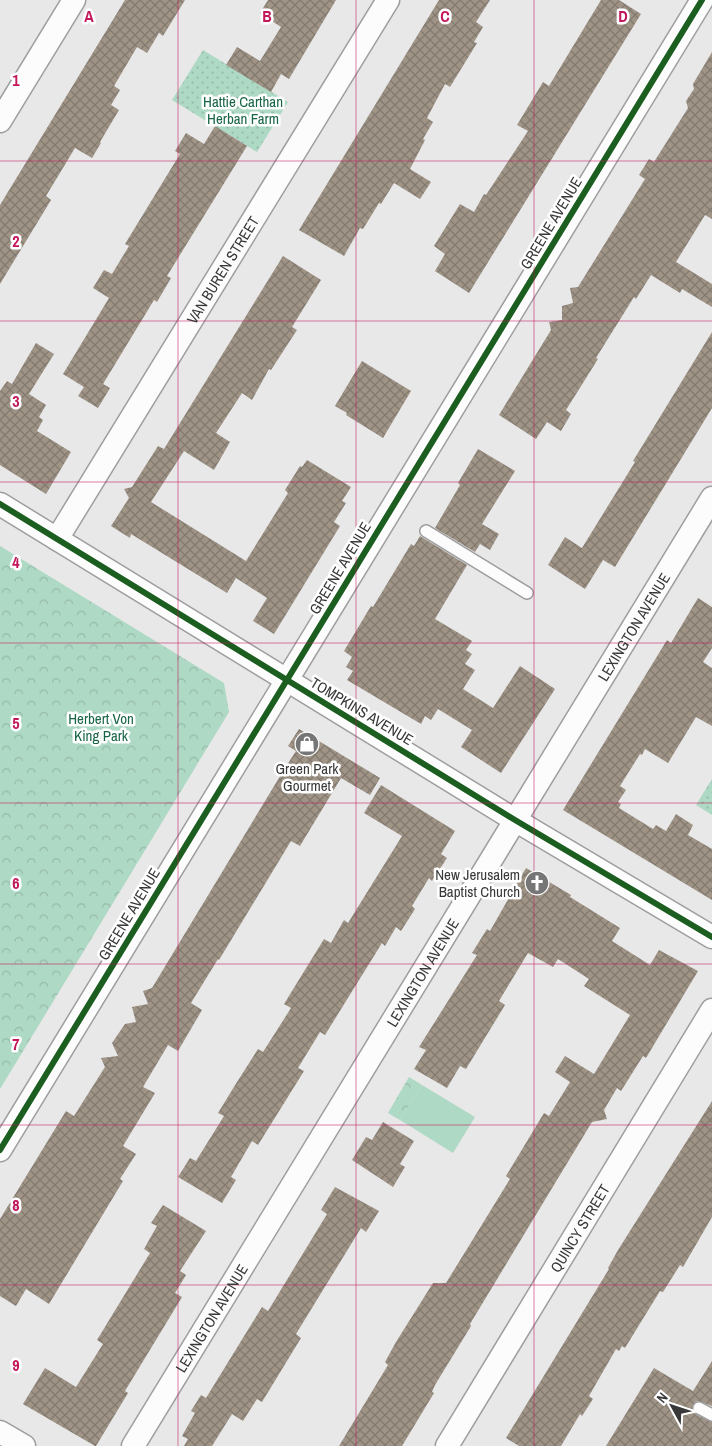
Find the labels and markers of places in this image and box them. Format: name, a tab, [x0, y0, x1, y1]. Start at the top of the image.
shop icon: Green Park Gourmet	[294, 731, 320, 757]
place label: Green Park Gourmet	[276, 758, 339, 796]
place label: New Jerusalem Baptist Church	[435, 864, 520, 902]
church icon: New Jerusalem Baptist Church	[524, 870, 550, 896]

